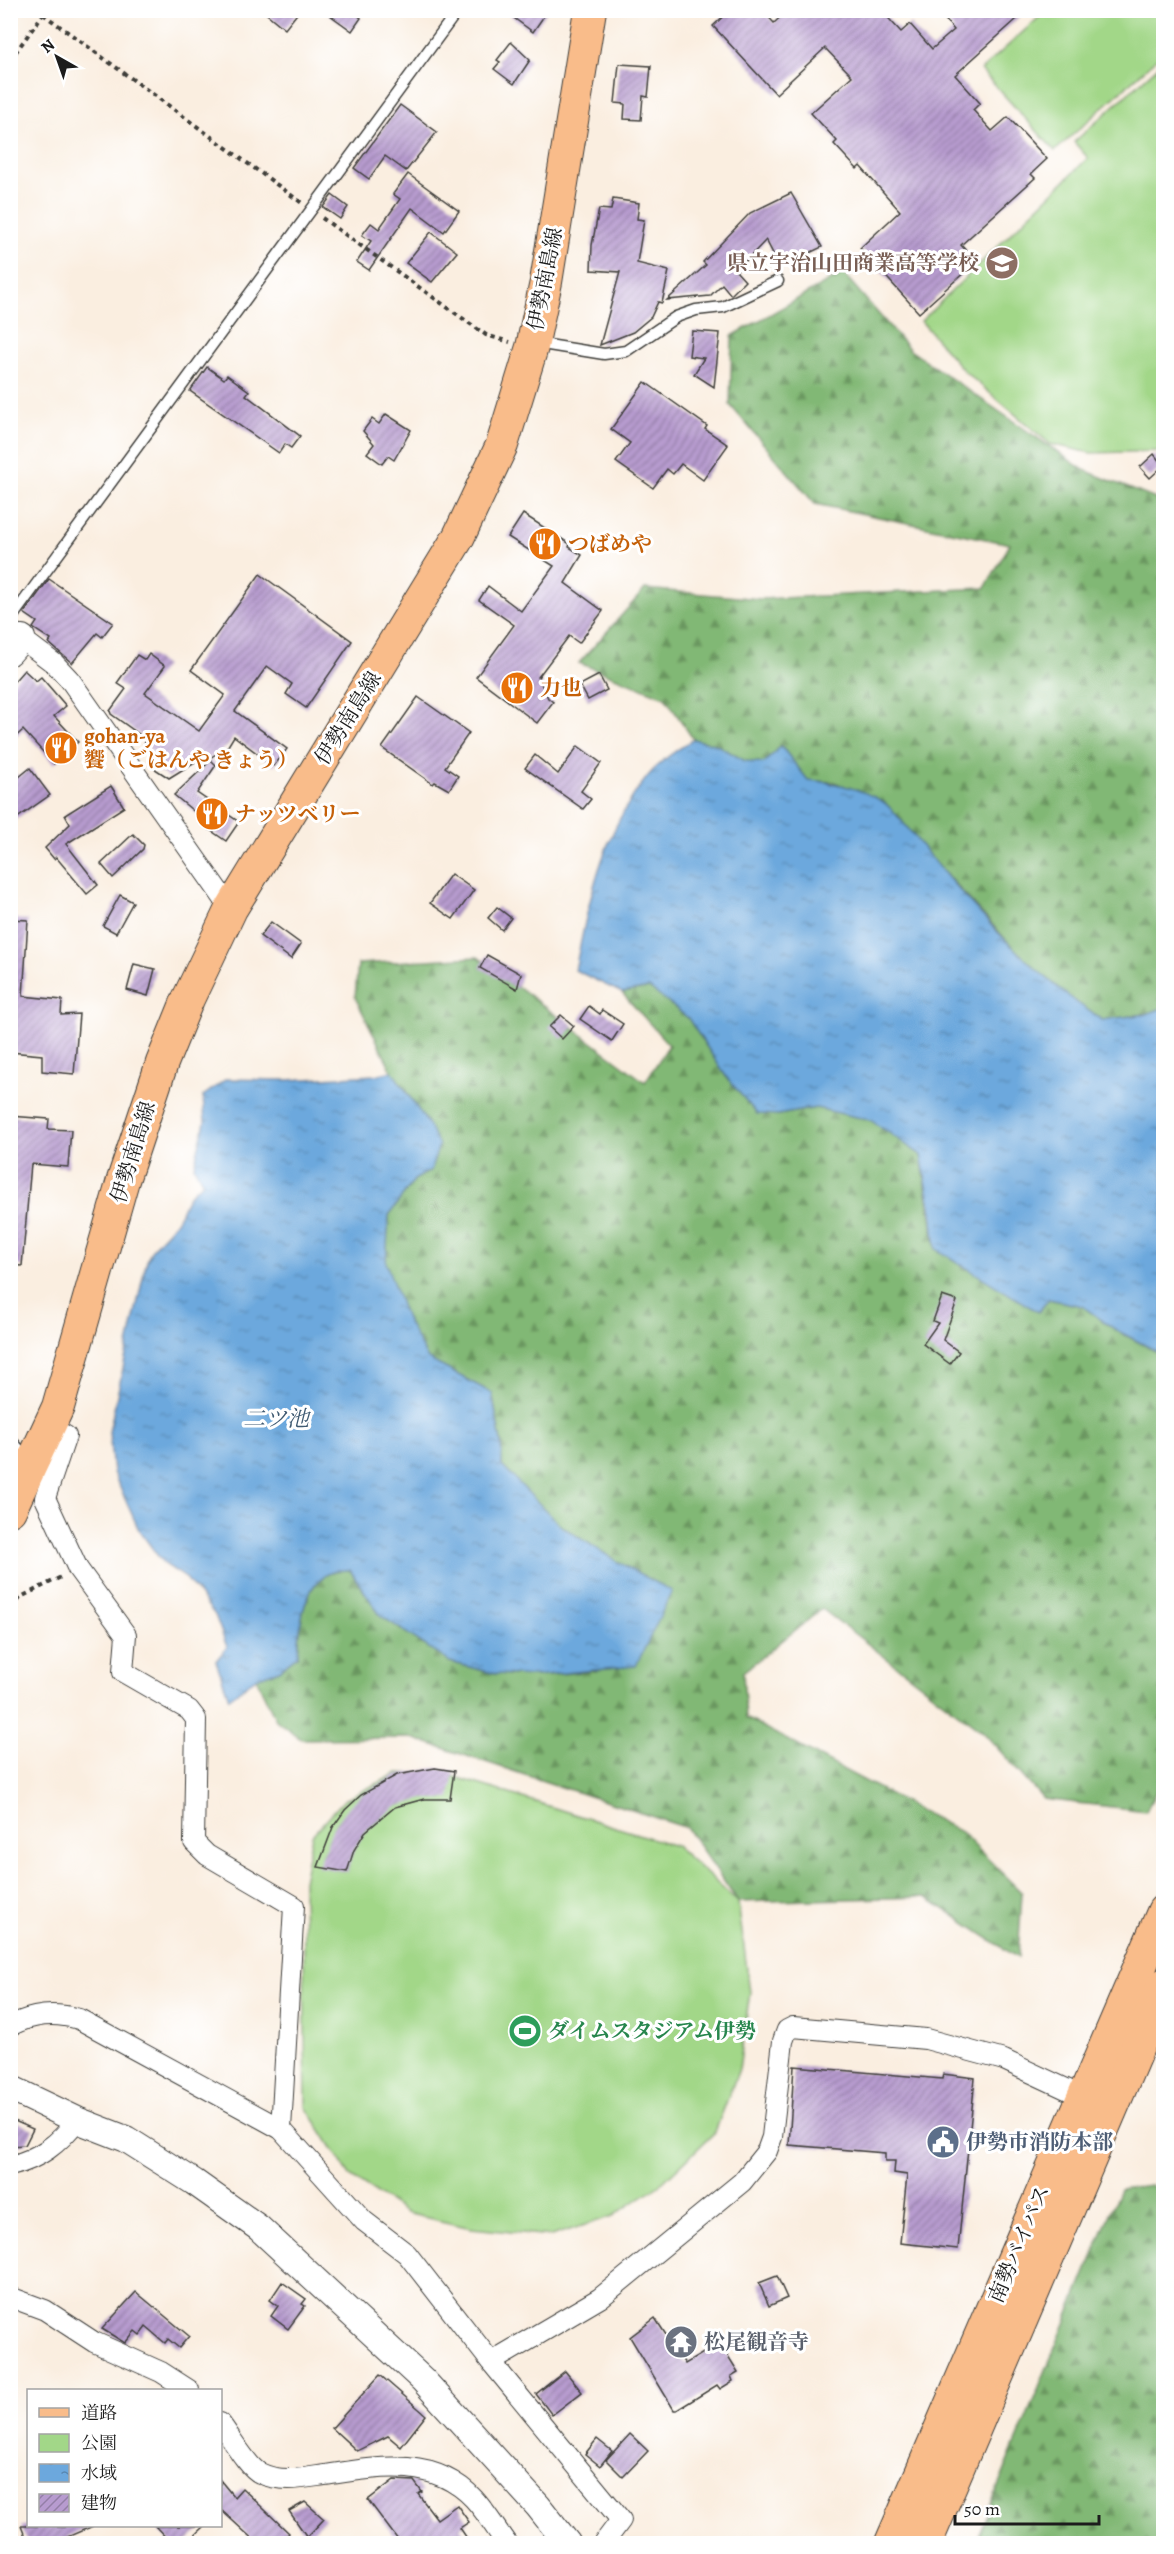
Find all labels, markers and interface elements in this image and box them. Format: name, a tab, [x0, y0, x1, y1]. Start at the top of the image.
north arrow	[27, 27, 87, 87]
text: N	[36, 34, 60, 58]
street label: 伊勢南島線	[521, 225, 569, 333]
school or university icon: 県立宇治山田商業高等学校	[984, 245, 1020, 281]
place label: 県立宇治山田商業高等学校	[727, 249, 979, 277]
restaurant icon: つばめや	[527, 526, 563, 562]
place label: つばめや	[568, 530, 652, 558]
street label: 伊勢南島線	[308, 666, 388, 770]
restaurant icon: 力也	[499, 670, 535, 706]
place label: 力也	[540, 674, 582, 702]
place label: gohan-ya 饗（ごはんや きょう）	[84, 722, 298, 774]
restaurant icon: gohan-ya 饗（ごはんや きょう）	[43, 730, 79, 766]
restaurant icon: ナッツベリー	[194, 796, 230, 832]
place label: ナッツベリー	[235, 800, 361, 828]
street label: 伊勢南島線	[104, 1098, 162, 1206]
water label: 二ツ池	[243, 1404, 312, 1434]
sports icon: ダイムスタジアム伊勢	[507, 2013, 543, 2049]
place label: ダイムスタジアム伊勢	[548, 2017, 756, 2045]
public building icon: 伊勢市消防本部	[925, 2124, 961, 2160]
place label: 伊勢市消防本部	[966, 2128, 1113, 2156]
street label: 南勢バイパス	[982, 2181, 1056, 2307]
temple icon: 松尾観音寺	[663, 2324, 699, 2360]
place label: 松尾観音寺	[704, 2328, 809, 2356]
legend	[27, 2389, 222, 2527]
text: 道路	[81, 2401, 117, 2425]
text: 公園	[81, 2431, 117, 2455]
text: 水域	[81, 2461, 117, 2485]
scale bar	[955, 2488, 1099, 2526]
text: 建物	[81, 2491, 117, 2515]
text: 50 m	[964, 2497, 1000, 2521]

